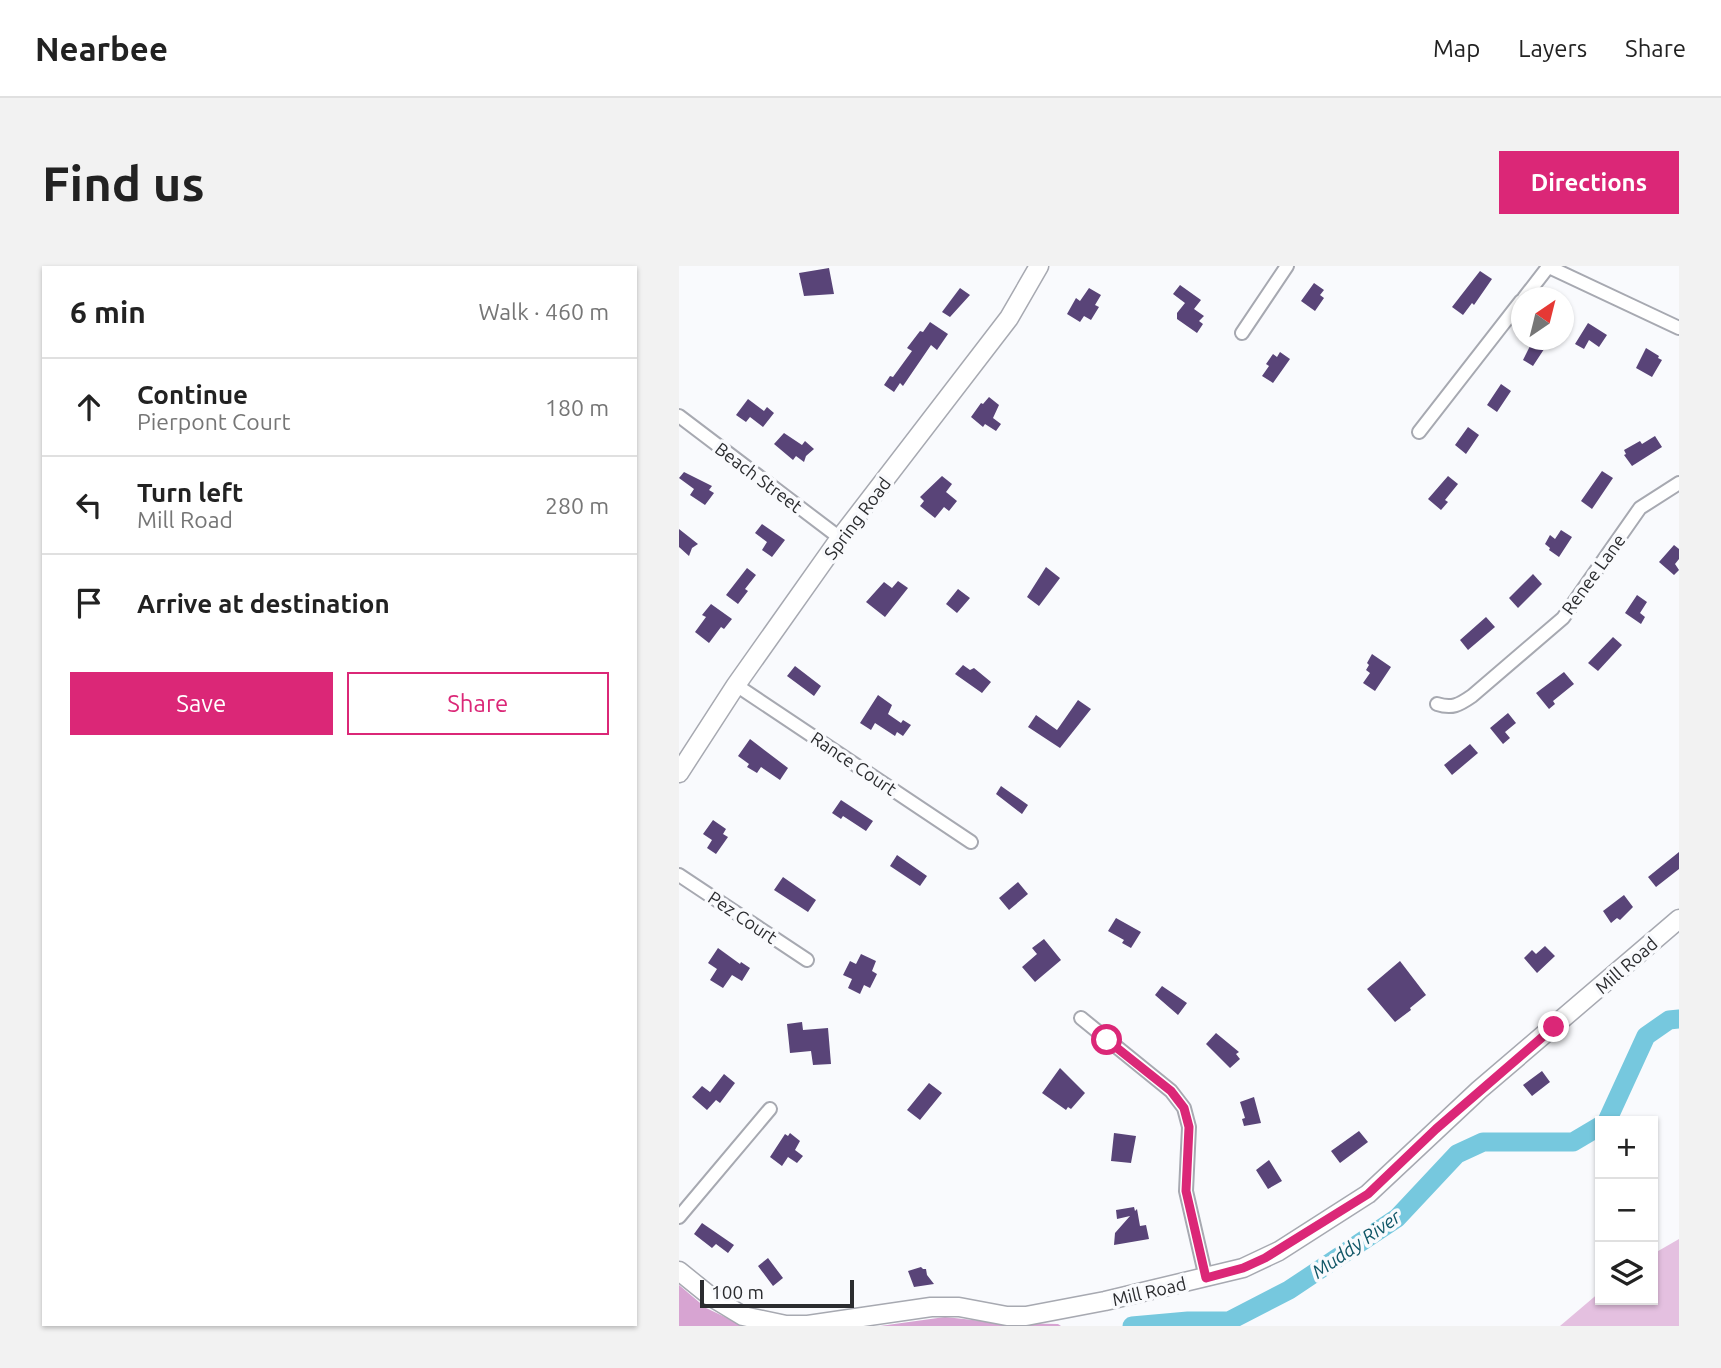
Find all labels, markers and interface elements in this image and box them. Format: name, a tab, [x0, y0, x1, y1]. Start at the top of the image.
text: Nearbee	[35, 30, 168, 67]
text: Map	[1433, 35, 1480, 62]
text: Layers	[1518, 35, 1587, 62]
text: Share	[1625, 35, 1686, 62]
button: Directions	[1499, 151, 1679, 214]
text: Find us	[42, 155, 205, 210]
north arrow	[1511, 287, 1574, 350]
text: 6 min	[70, 295, 146, 329]
text: Walk · 460 m	[478, 299, 609, 324]
text: Continue	[137, 380, 248, 409]
icon: ahead	[70, 388, 108, 426]
text: 180 m	[545, 395, 609, 420]
text: Pierpont Court	[137, 409, 291, 434]
street label: Beach Street	[712, 438, 806, 516]
street label: Spring Road	[820, 473, 894, 563]
text: Turn left	[137, 478, 243, 507]
icon: left	[70, 486, 108, 524]
text: 280 m	[545, 493, 609, 518]
text: Mill Road	[137, 507, 233, 532]
street label: Renee Lane	[1557, 530, 1629, 618]
icon: arrive	[70, 584, 108, 622]
text: Arrive at destination	[137, 589, 390, 618]
button: Save	[70, 672, 333, 735]
button: Share	[347, 672, 609, 735]
street label: Rance Court	[807, 727, 901, 799]
street label: Pez Court	[705, 887, 781, 947]
street label: Mill Road	[1591, 933, 1661, 997]
route end	[1538, 1011, 1569, 1042]
route start	[1091, 1024, 1122, 1055]
map controls	[1595, 1116, 1658, 1305]
button: +	[1595, 1116, 1658, 1179]
button: −	[1595, 1179, 1658, 1242]
water label: Muddy River	[1307, 1205, 1405, 1283]
button: layers	[1595, 1242, 1658, 1305]
street label: Mill Road	[1110, 1273, 1188, 1309]
scale bar	[700, 1277, 854, 1309]
text: 100 m	[711, 1281, 764, 1303]

